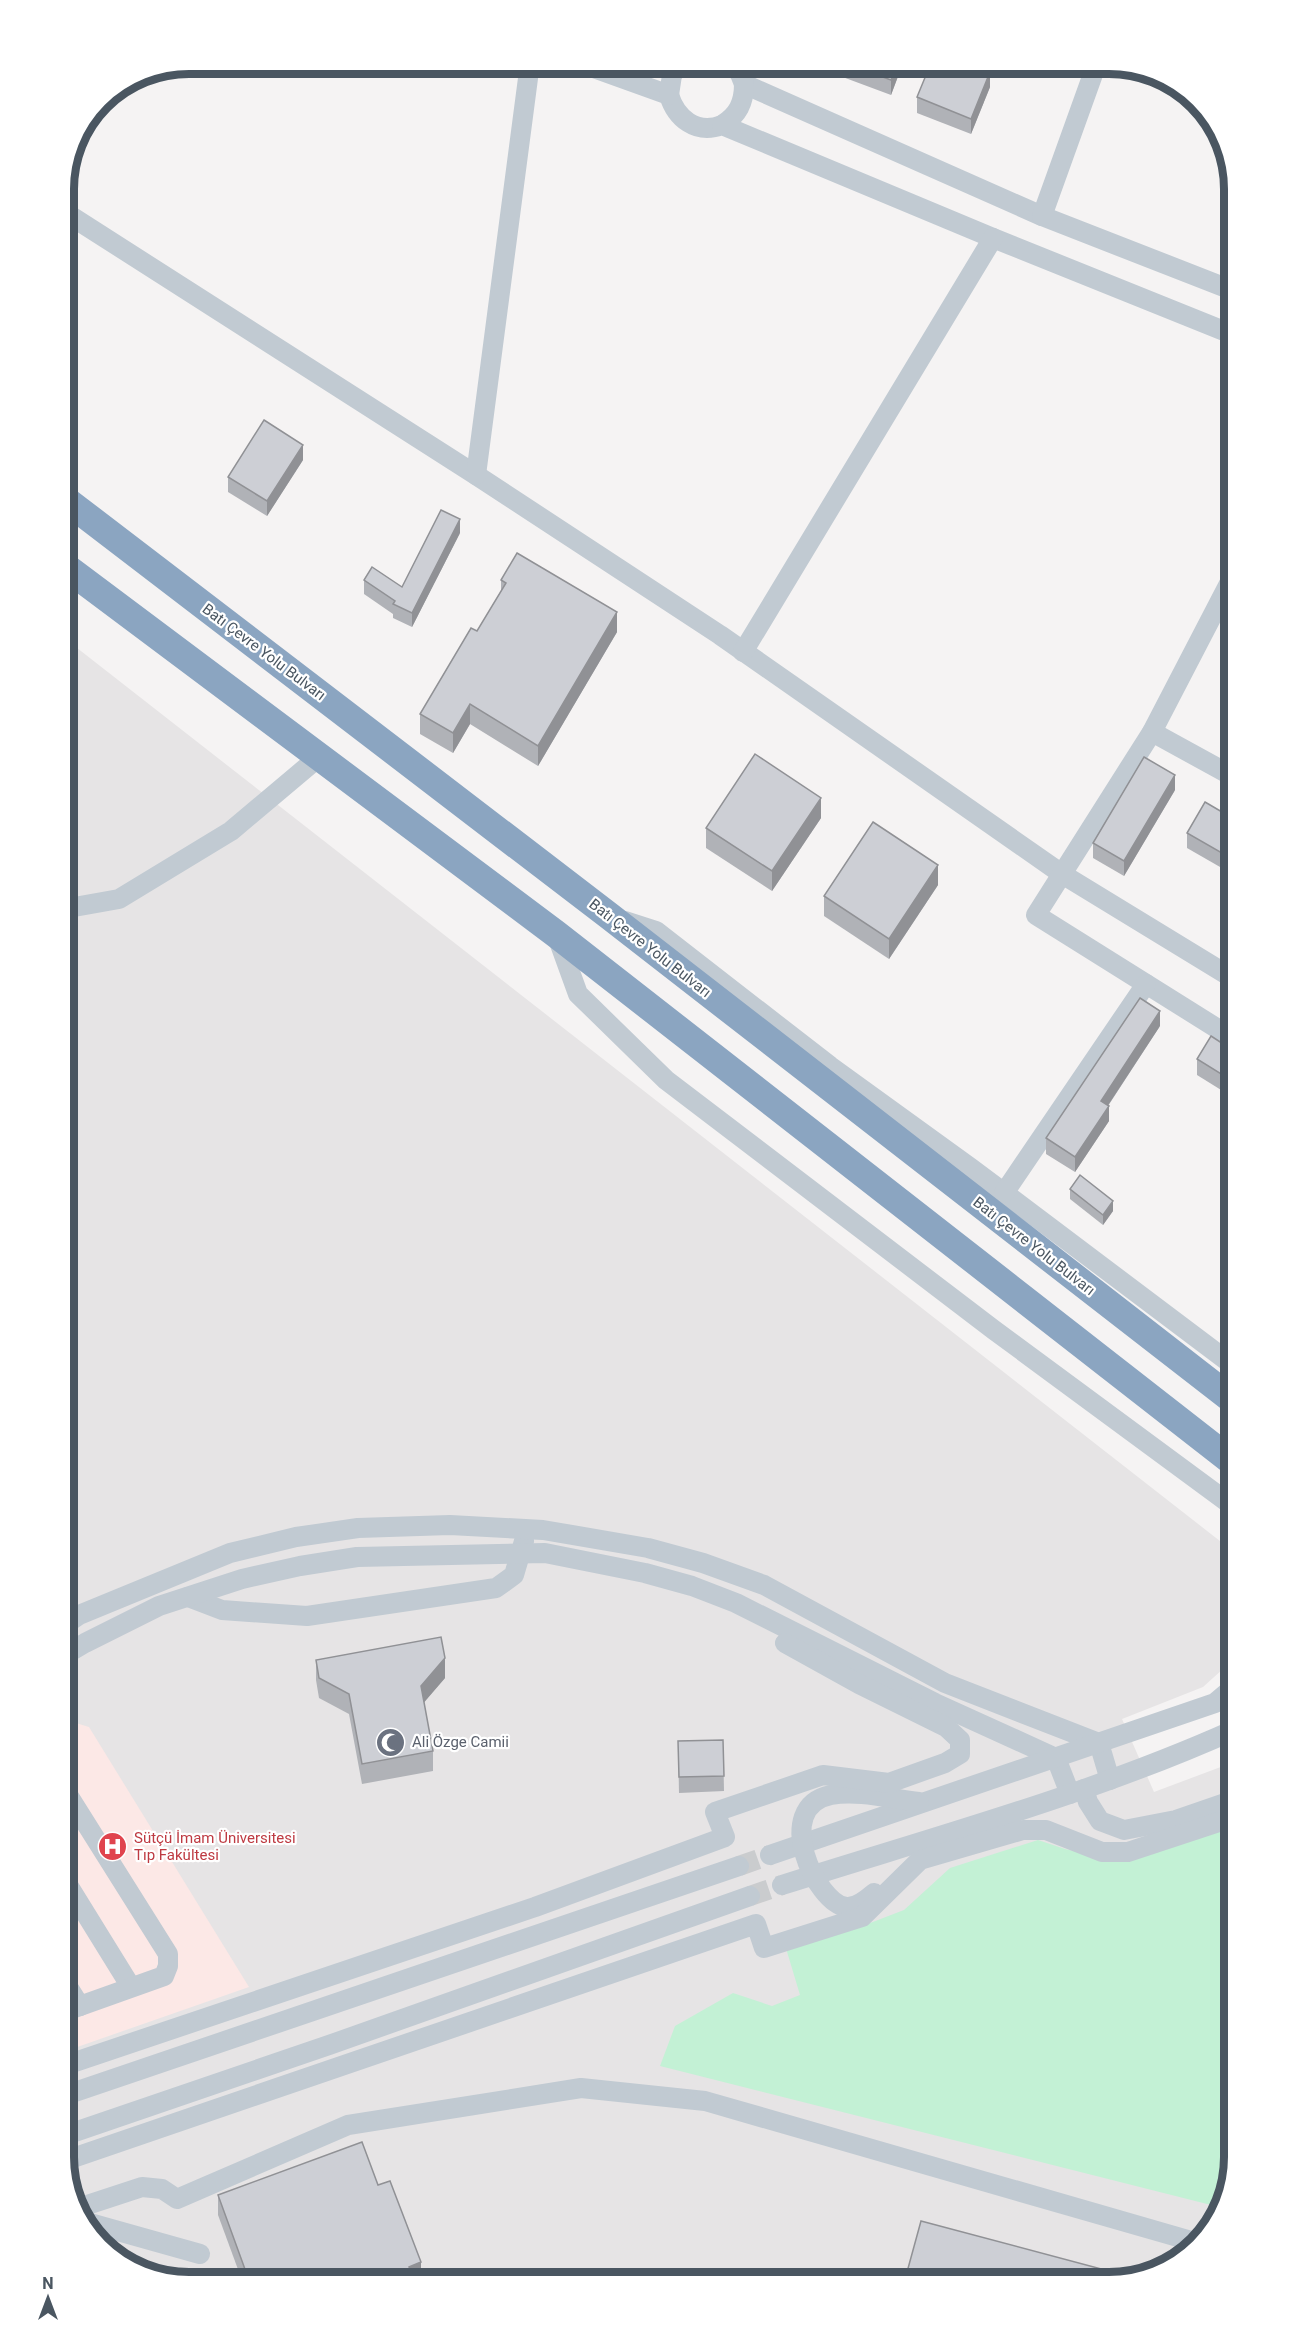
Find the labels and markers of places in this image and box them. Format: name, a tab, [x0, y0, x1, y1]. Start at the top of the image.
mosque icon: Ali Özge Camii	[375, 1726, 407, 1758]
place label: Ali Özge Camii	[412, 1733, 509, 1751]
place label: Sütçü İmam Üniversitesi Tıp Fakültesi	[134, 1829, 296, 1864]
hospital icon: Sütçü İmam Üniversitesi Tıp Fakültesi	[97, 1831, 129, 1863]

